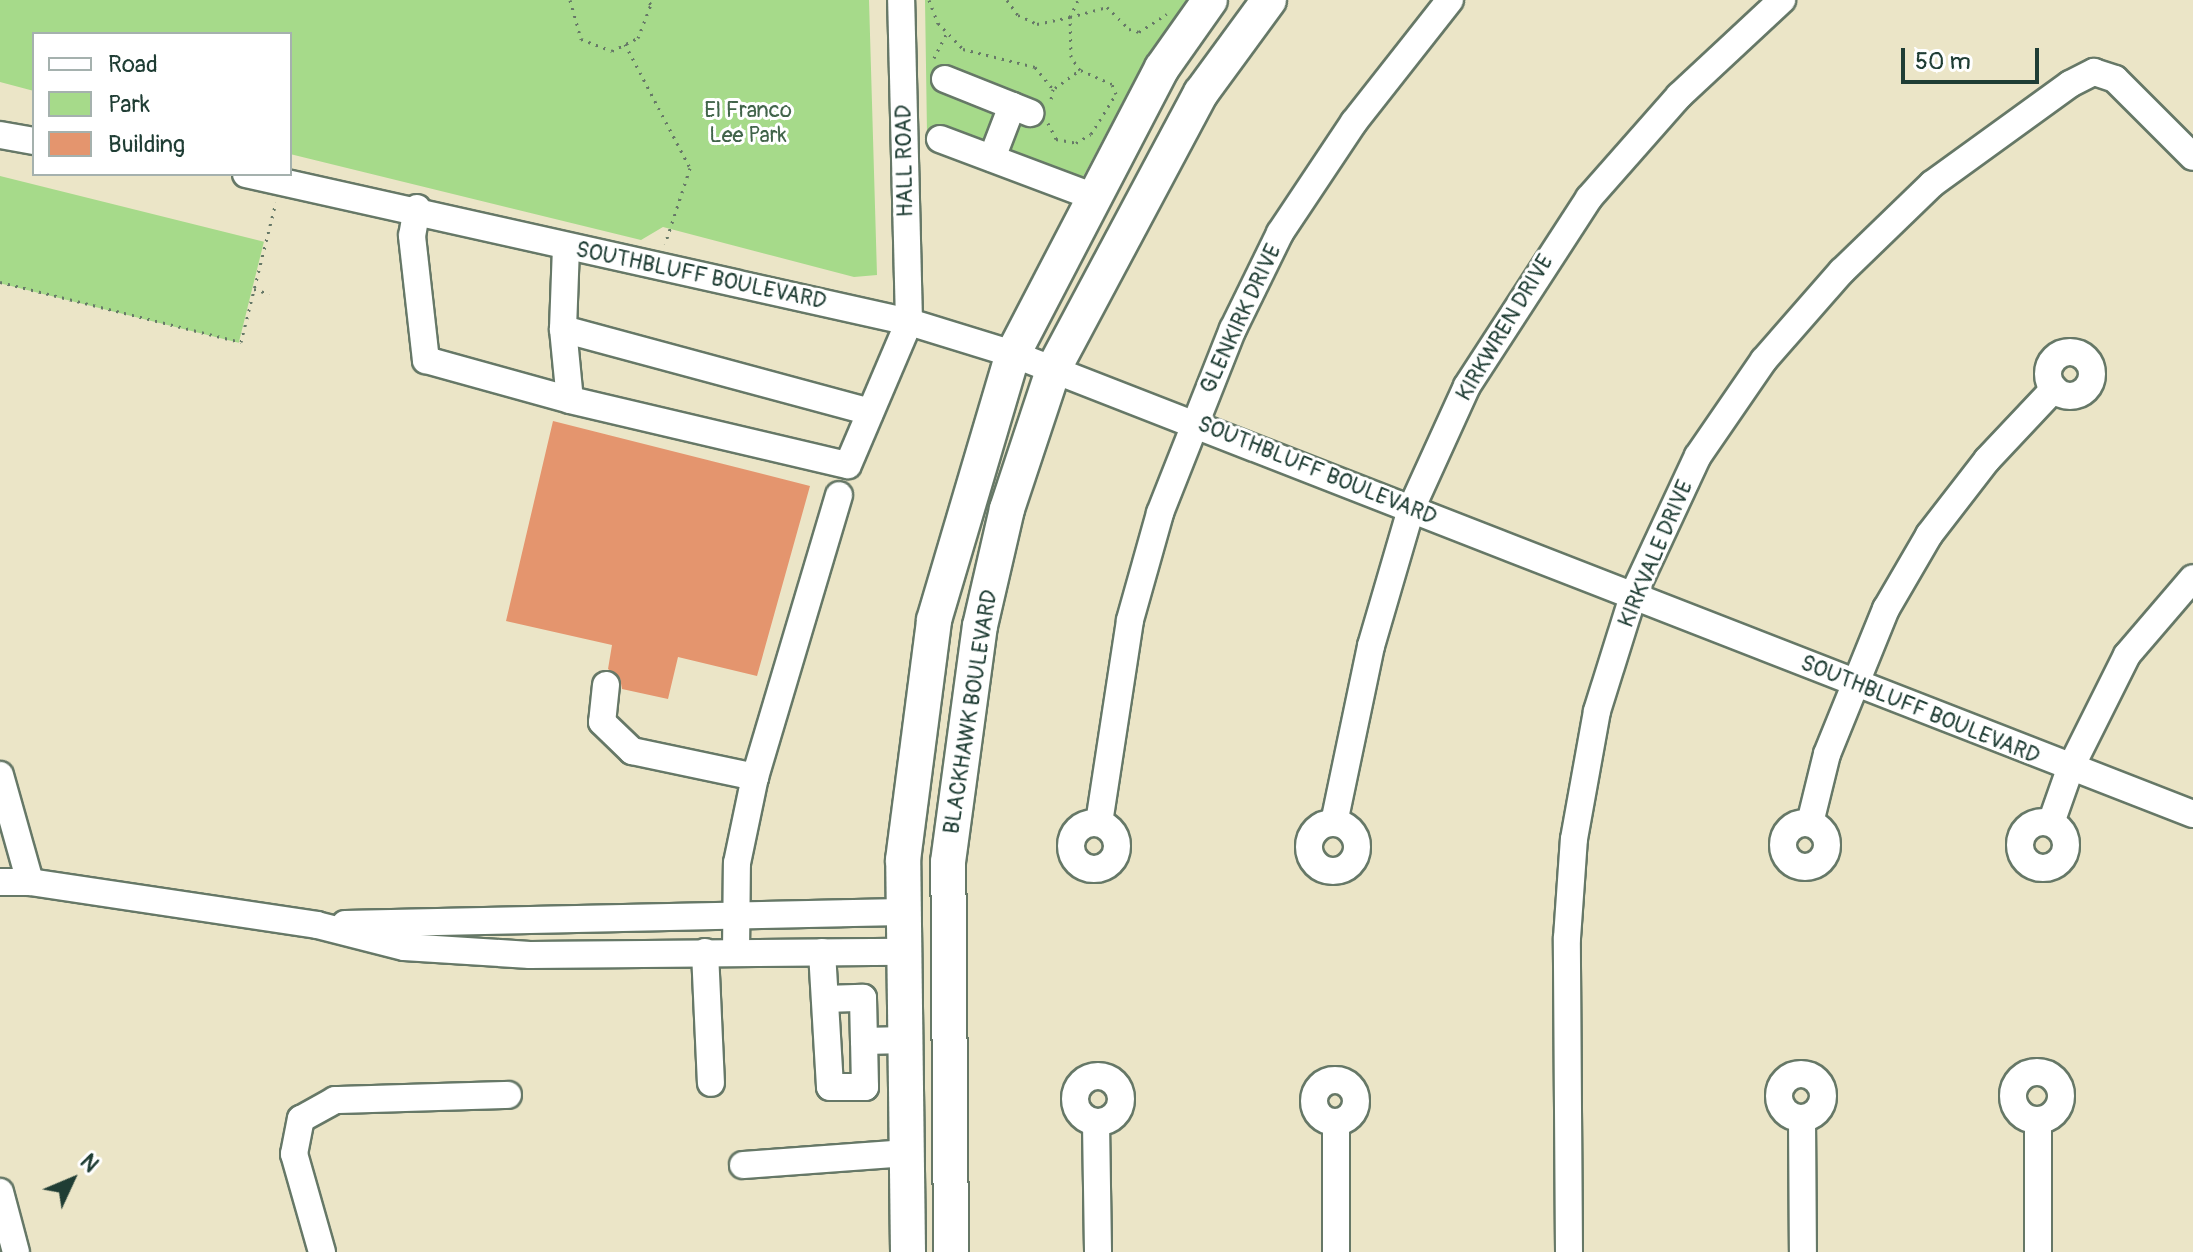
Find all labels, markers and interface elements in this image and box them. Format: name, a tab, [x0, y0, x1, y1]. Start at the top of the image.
legend	[32, 32, 292, 176]
scale bar	[1905, 32, 2043, 82]
text: 50 m	[1915, 47, 1971, 76]
text: Road	[108, 50, 158, 79]
text: Park	[108, 90, 150, 119]
park label: El Franco Lee Park	[704, 97, 792, 148]
street label: HALL ROAD	[891, 104, 919, 218]
text: Building	[108, 130, 185, 159]
street label: SOUTHBLUFF BOULEVARD	[573, 237, 829, 315]
street label: GLENKIRK DRIVE	[1195, 240, 1287, 398]
street label: KIRKWREN DRIVE	[1451, 250, 1559, 406]
street label: SOUTHBLUFF BOULEVARD	[1194, 411, 1440, 531]
street label: KIRKVALE DRIVE	[1613, 476, 1699, 632]
street label: BLACKHAWK BOULEVARD	[939, 588, 1003, 836]
street label: SOUTHBLUFF BOULEVARD	[1797, 650, 2043, 770]
north arrow	[32, 1140, 112, 1220]
text: N	[74, 1148, 105, 1178]

